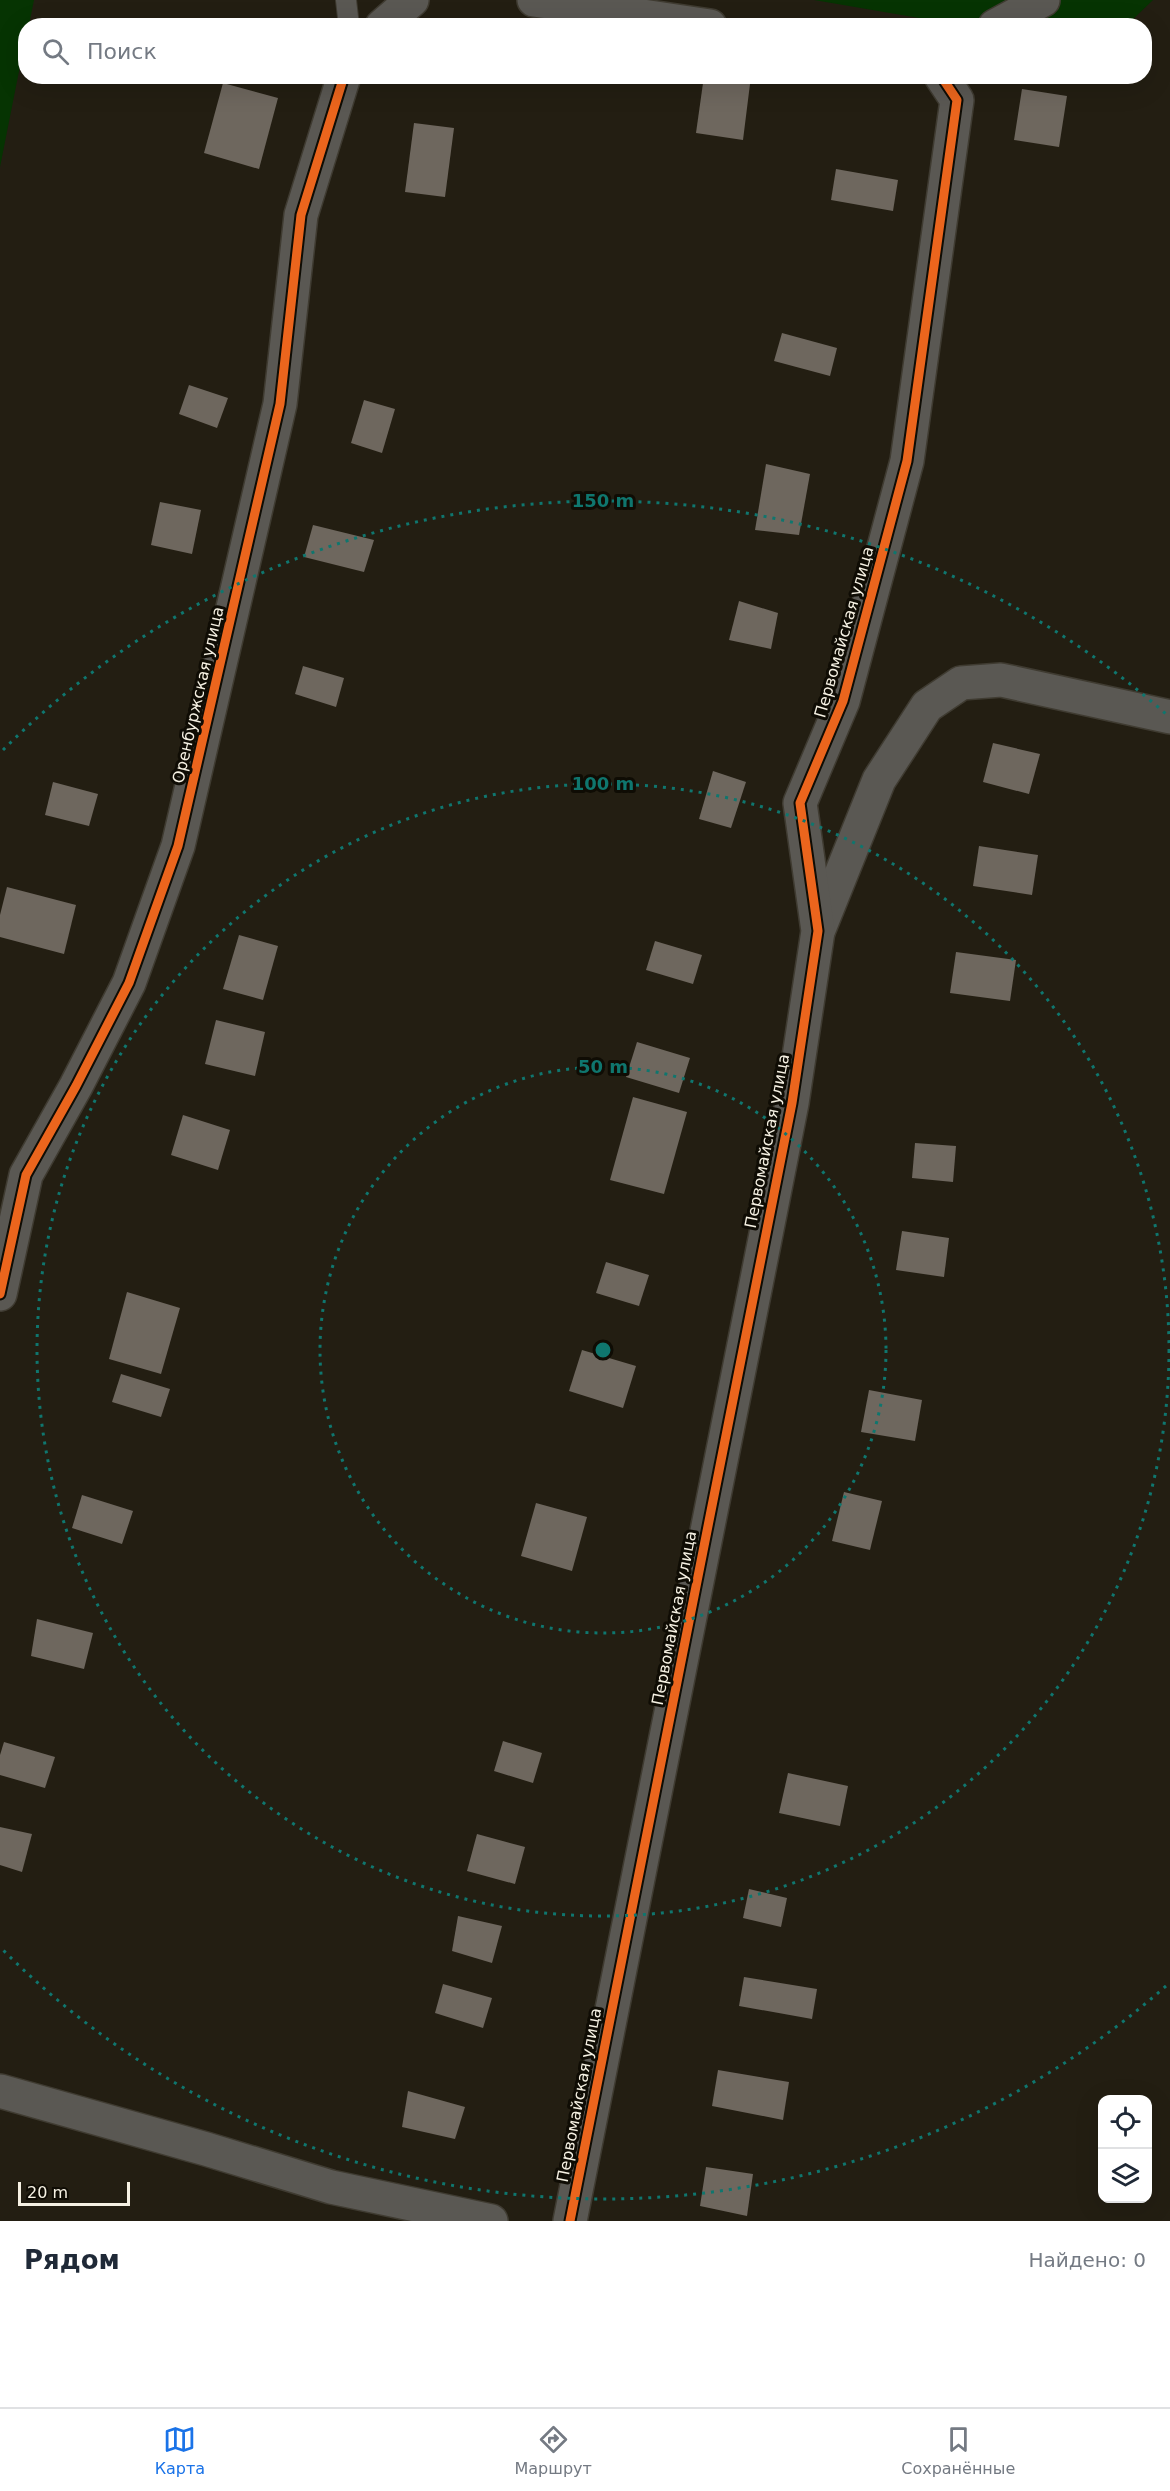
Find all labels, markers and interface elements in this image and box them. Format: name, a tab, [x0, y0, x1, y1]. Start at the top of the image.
search box	[18, 18, 1152, 84]
icon: search	[39, 35, 72, 68]
text: Поиск	[87, 39, 157, 64]
text: 150 m	[572, 490, 634, 511]
street label: Первомайская улица	[810, 544, 878, 720]
street label: Оренбуржская улица	[168, 605, 228, 785]
text: 100 m	[572, 773, 634, 794]
street label: Первомайская улица	[741, 1052, 793, 1230]
text: 50 m	[578, 1056, 628, 1077]
centre of rings	[593, 1340, 613, 1360]
street label: Первомайская улица	[648, 1529, 700, 1707]
street label: Первомайская улица	[553, 2006, 605, 2184]
map controls	[1098, 2095, 1152, 2203]
button: locate	[1098, 2095, 1152, 2149]
button: layers	[1098, 2149, 1152, 2203]
scale bar	[18, 2179, 130, 2206]
text: 20 m	[27, 2183, 68, 2202]
text: Рядом	[24, 2245, 120, 2275]
text: Найдено: 0	[1028, 2248, 1146, 2272]
tab: Карта	[155, 2423, 205, 2478]
tab: Маршрут	[514, 2423, 592, 2478]
tab: Сохранённые	[901, 2423, 1015, 2478]

